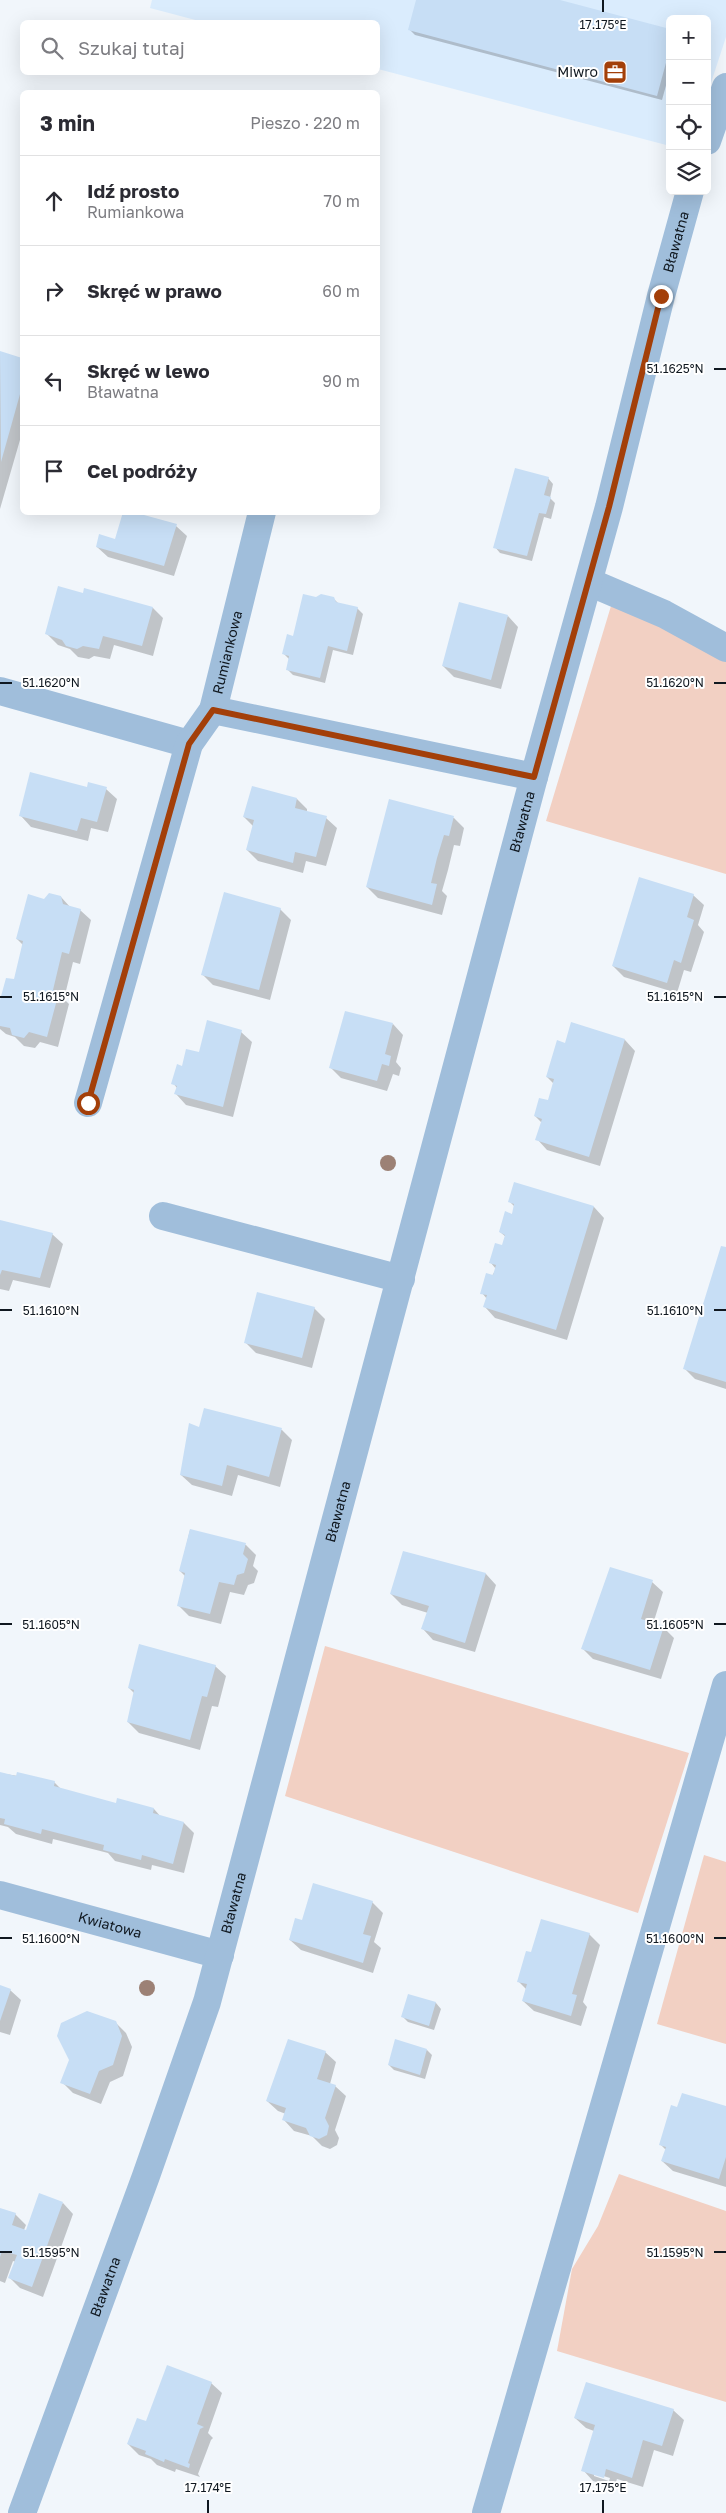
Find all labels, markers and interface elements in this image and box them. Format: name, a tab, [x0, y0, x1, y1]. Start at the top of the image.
map controls	[666, 15, 711, 195]
button: +	[666, 15, 711, 60]
text: 17.175°E	[580, 17, 626, 32]
search box	[20, 20, 380, 75]
icon: search	[38, 34, 66, 62]
text: Szukaj tutaj	[78, 36, 185, 59]
office icon: Miwro	[602, 59, 628, 85]
button: −	[666, 60, 711, 105]
place label: Miwro	[557, 63, 598, 80]
button: locate	[666, 105, 711, 150]
text: 3 min	[40, 110, 95, 136]
text: Pieszo · 220 m	[250, 113, 360, 133]
button: layers	[666, 150, 711, 195]
text: Idź prosto	[87, 179, 179, 202]
icon: ahead	[40, 187, 68, 215]
text: 70 m	[323, 191, 360, 211]
text: Rumiankowa	[87, 202, 184, 222]
street label: Bławatna	[659, 209, 692, 274]
icon: right	[40, 277, 68, 305]
text: Skręć w prawo	[87, 279, 222, 302]
text: 60 m	[322, 281, 360, 301]
route end	[650, 285, 673, 308]
text: Skręć w lewo	[87, 359, 210, 382]
text: 51.1625°N	[646, 361, 704, 376]
icon: left	[40, 367, 68, 395]
text: 90 m	[322, 371, 360, 391]
text: Bławatna	[87, 382, 159, 402]
icon: arrive	[40, 457, 68, 485]
text: Cel podróży	[87, 459, 197, 482]
street label: Rumiankowa	[208, 609, 245, 696]
text: 51.1620°N	[22, 675, 80, 690]
text: 51.1620°N	[646, 675, 704, 690]
street label: Bławatna	[505, 789, 538, 854]
text: 51.1615°N	[23, 989, 79, 1004]
text: 51.1615°N	[647, 989, 703, 1004]
route start	[77, 1092, 100, 1115]
text: 51.1610°N	[23, 1303, 79, 1318]
text: 51.1610°N	[647, 1303, 703, 1318]
street label: Bławatna	[321, 1479, 354, 1544]
text: 51.1605°N	[22, 1617, 80, 1632]
text: 51.1605°N	[646, 1617, 704, 1632]
street label: Bławatna	[217, 1870, 249, 1935]
street label: Kwiatowa	[77, 1908, 144, 1941]
text: 51.1600°N	[22, 1931, 80, 1946]
text: 51.1600°N	[646, 1931, 704, 1946]
text: 51.1595°N	[22, 2245, 80, 2260]
text: 51.1595°N	[646, 2245, 704, 2260]
street label: Bławatna	[86, 2254, 124, 2319]
text: 17.174°E	[185, 2480, 231, 2495]
text: 17.175°E	[580, 2480, 626, 2495]

